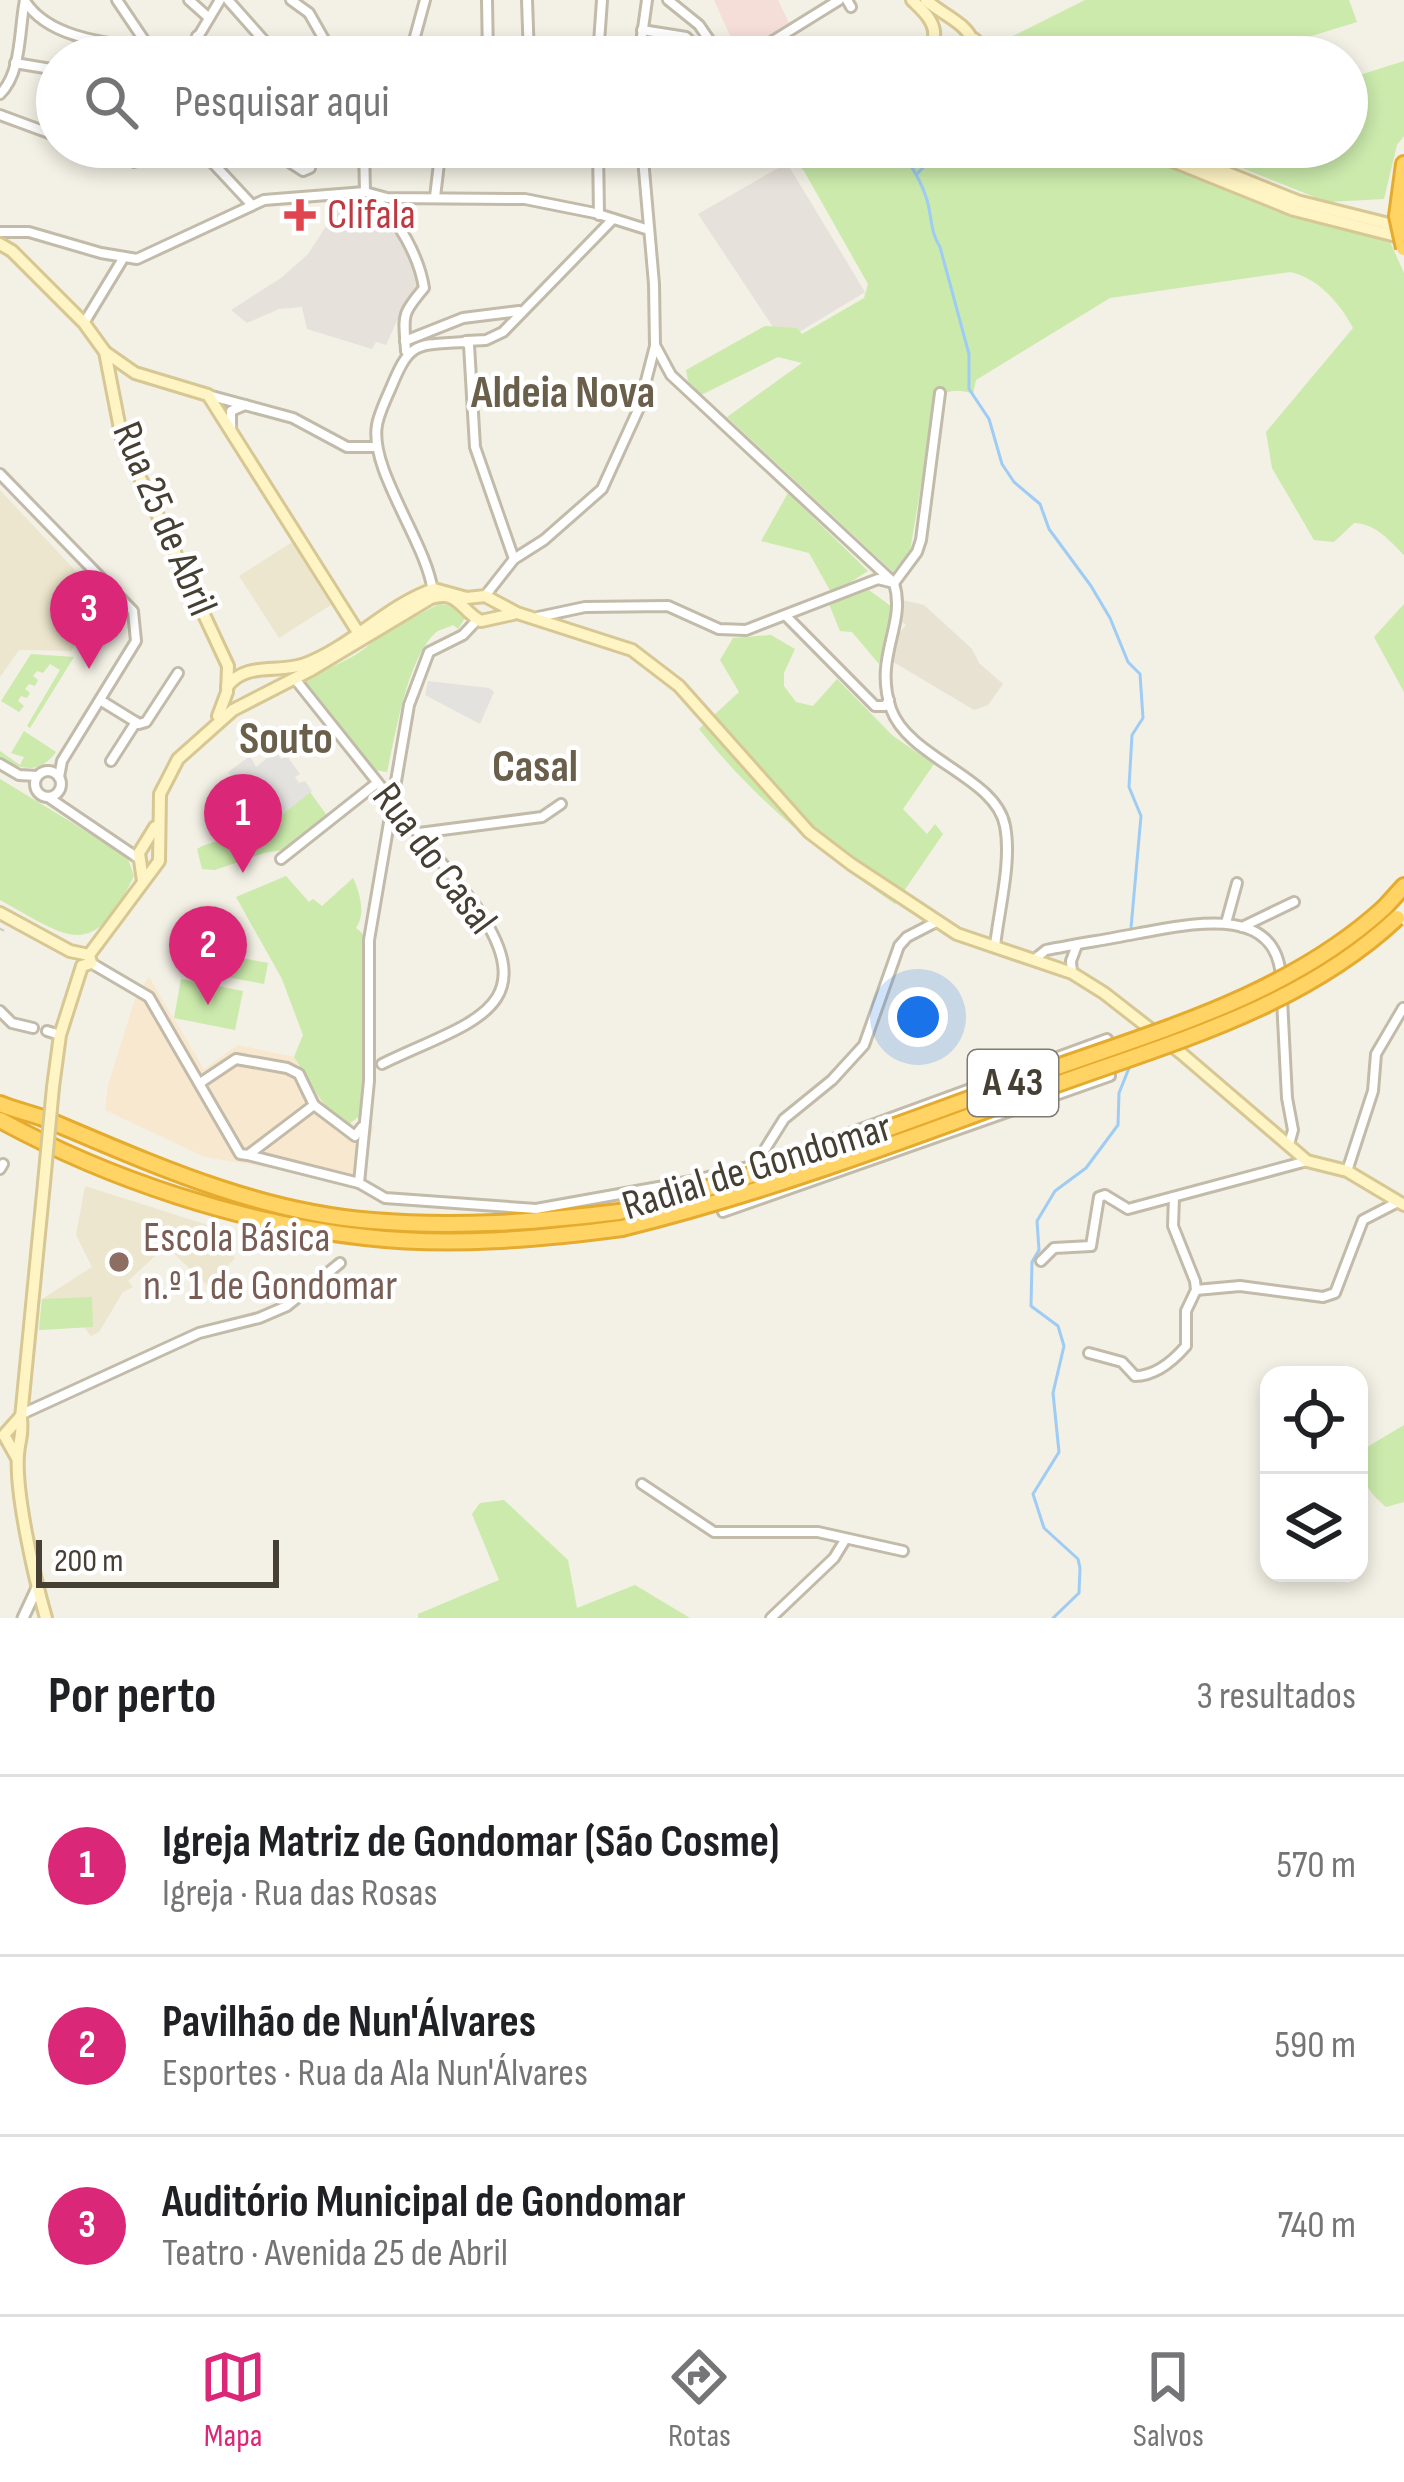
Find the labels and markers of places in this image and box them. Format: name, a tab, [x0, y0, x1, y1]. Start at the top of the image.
place label: Clifala	[327, 190, 416, 241]
marker: Clifala	[284, 199, 316, 231]
pin: 3	[50, 570, 128, 669]
pin: 1	[204, 774, 282, 873]
pin: 2	[169, 906, 247, 1005]
place label: Escola Básica n.º 1 de Gondomar	[143, 1213, 397, 1312]
marker: Escola Básica n.º 1 de Gondomar	[106, 1249, 132, 1275]

